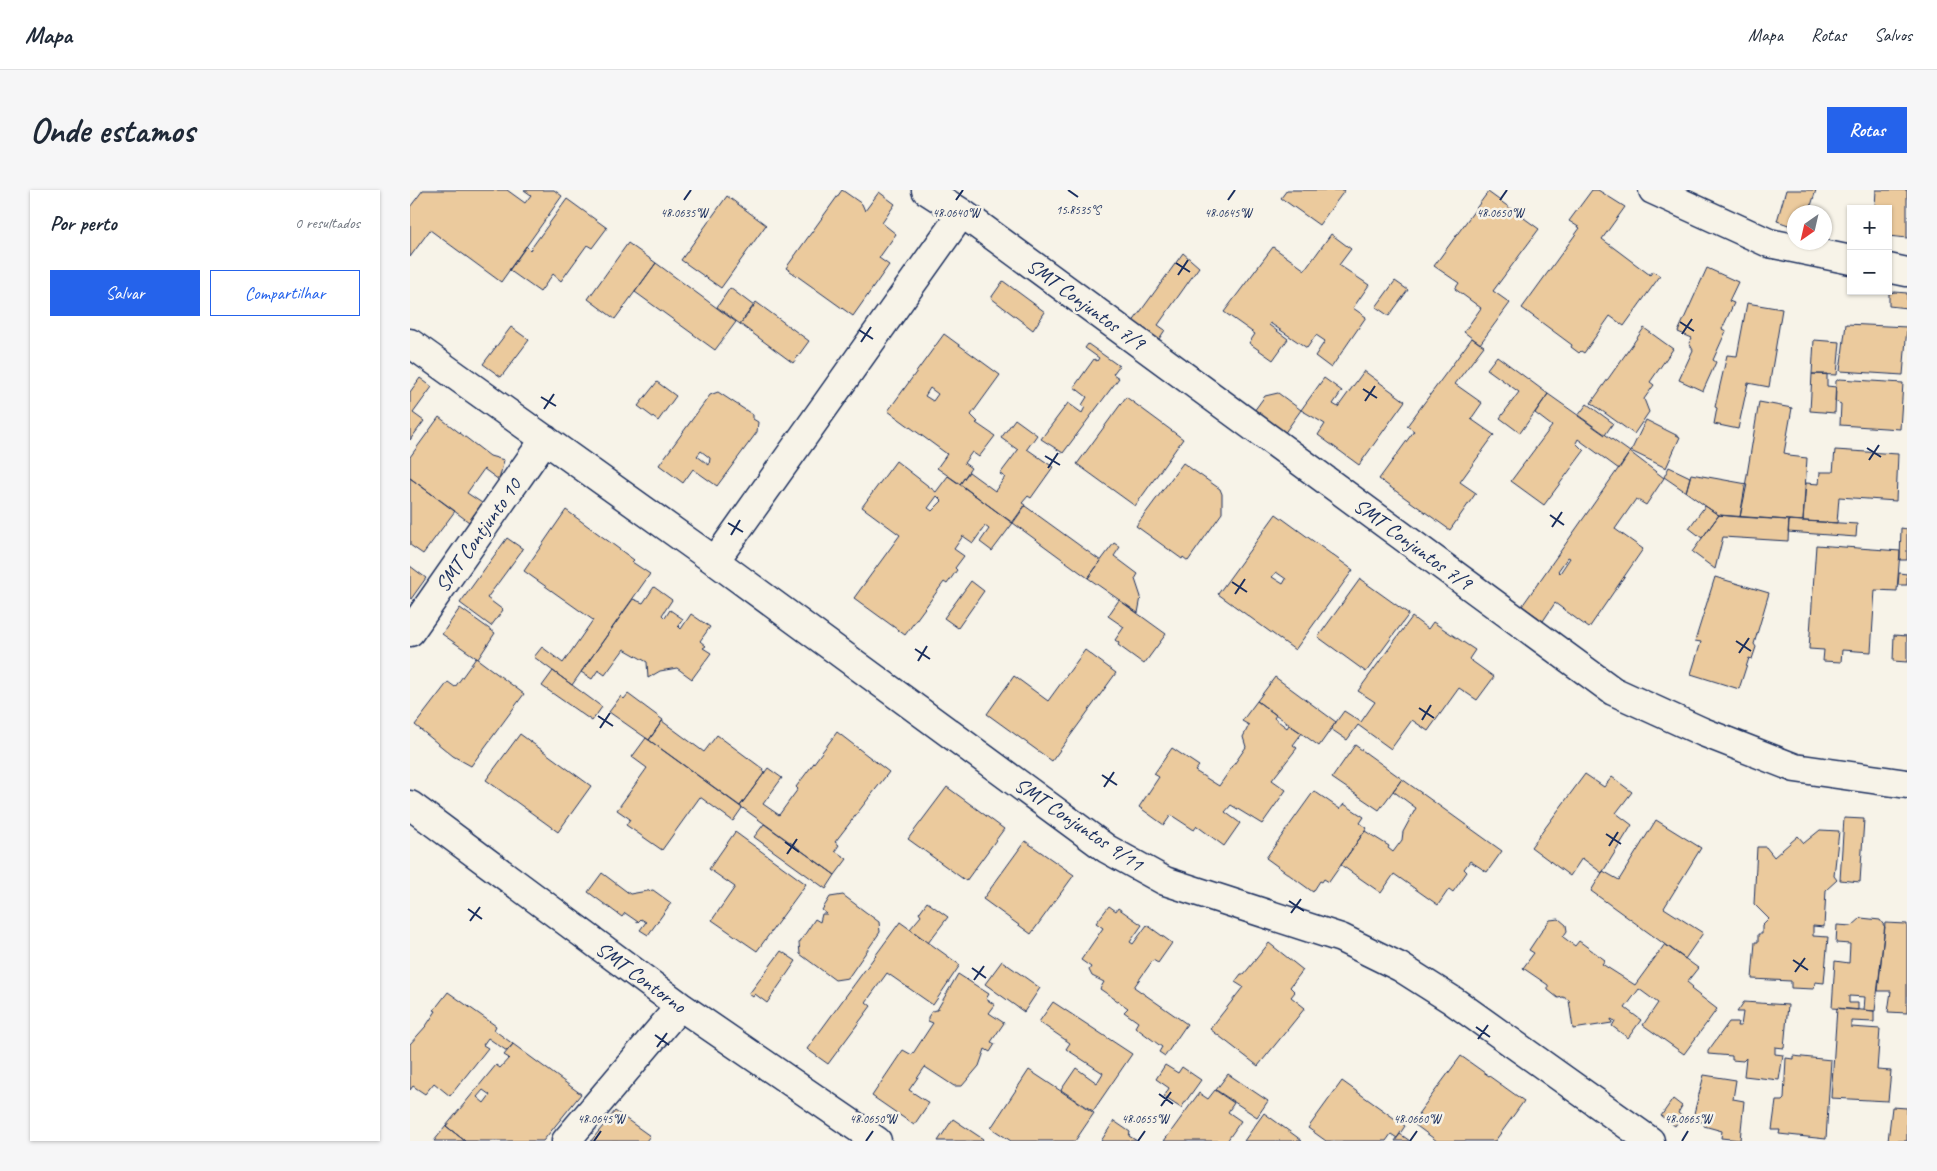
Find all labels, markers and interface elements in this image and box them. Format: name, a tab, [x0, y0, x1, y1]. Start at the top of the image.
text: Mapa	[25, 20, 72, 50]
text: Mapa	[1748, 24, 1783, 46]
text: Rotas	[1811, 24, 1846, 46]
text: Salvos	[1874, 24, 1912, 46]
button: Rotas	[1827, 107, 1907, 153]
text: Onde estamos	[30, 108, 195, 153]
text: 15.8535°S	[1056, 202, 1102, 218]
text: 48.0635°W	[661, 205, 710, 221]
text: 48.0640°W	[933, 205, 982, 221]
text: 48.0645°W	[1205, 205, 1254, 221]
text: 48.0650°W	[1477, 205, 1526, 221]
north arrow	[1787, 205, 1832, 250]
map controls	[1847, 205, 1892, 295]
button: +	[1847, 205, 1892, 250]
text: Por perto	[50, 210, 117, 236]
text: 0 resultados	[295, 213, 360, 233]
button: −	[1847, 250, 1892, 295]
street label: SMT Conjuntos 7/9	[1022, 252, 1152, 357]
button: Salvar	[50, 270, 200, 316]
button: Compartilhar	[210, 270, 360, 316]
street label: SMT Contjunto 10	[429, 472, 528, 597]
street label: SMT Conjuntos 7/9	[1349, 492, 1479, 597]
street label: SMT Conjuntos 9/11	[1010, 771, 1150, 878]
street label: SMT Contorno	[591, 936, 692, 1019]
text: 48.0645°W	[578, 1111, 627, 1127]
text: 48.0650°W	[850, 1111, 899, 1127]
text: 48.0655°W	[1122, 1111, 1171, 1127]
text: 48.0660°W	[1394, 1111, 1443, 1127]
text: 48.0665°W	[1665, 1111, 1714, 1127]

